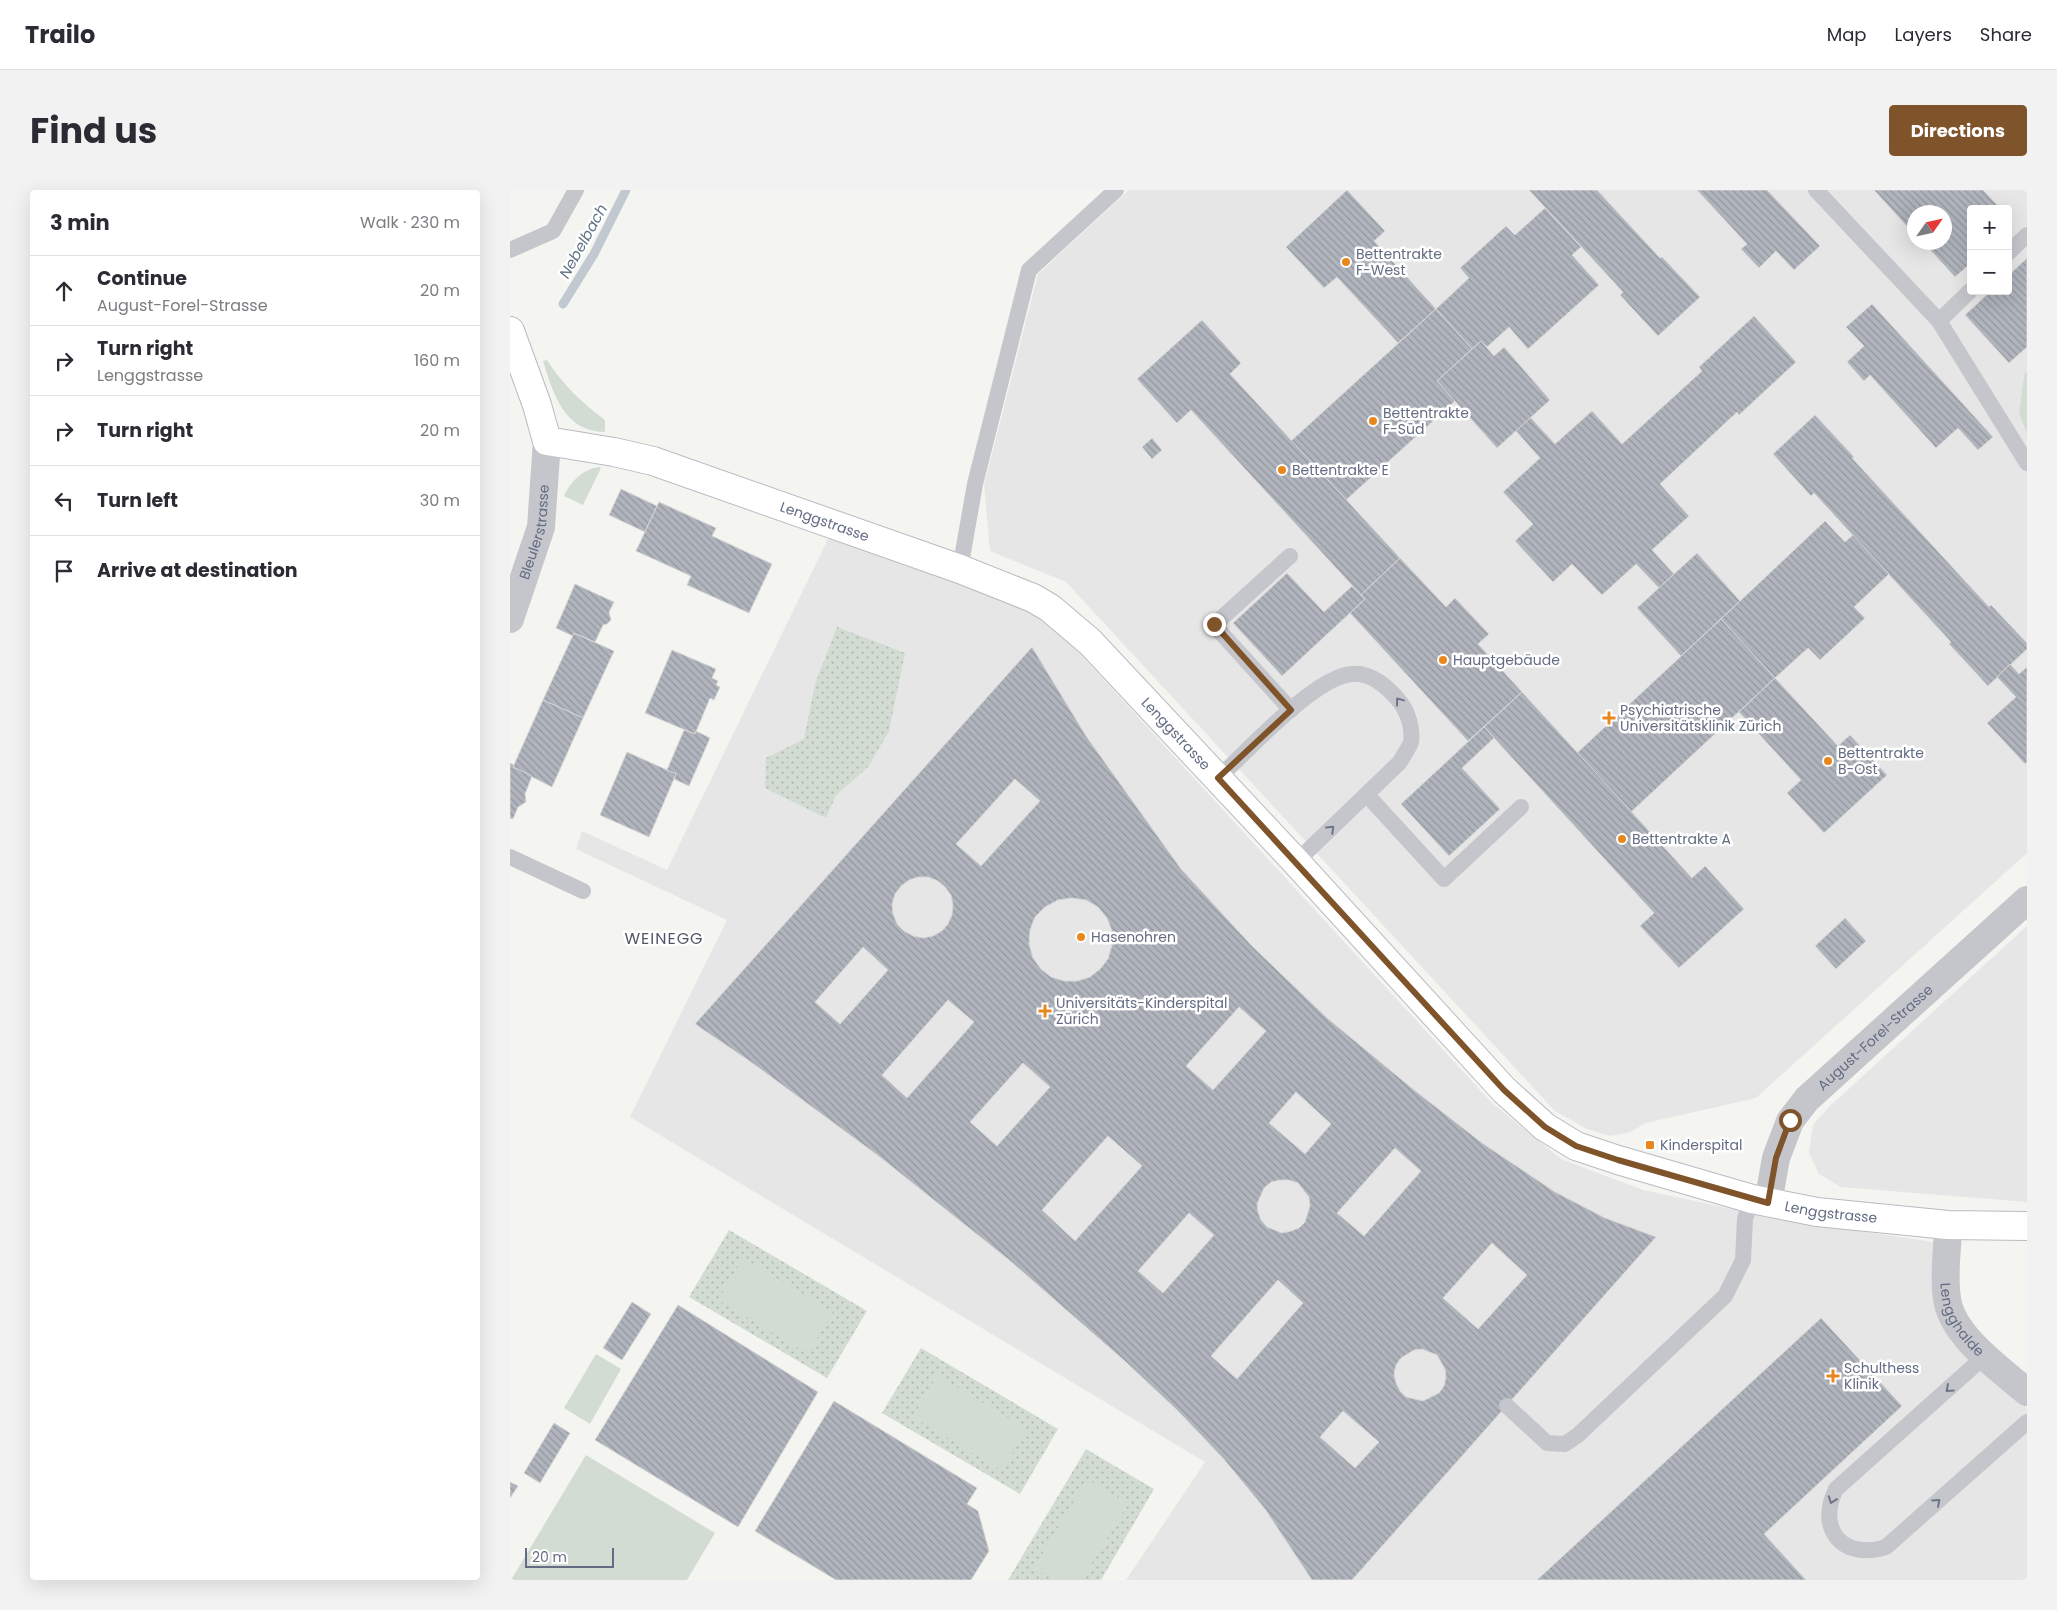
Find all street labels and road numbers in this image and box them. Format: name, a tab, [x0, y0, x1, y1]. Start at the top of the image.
street label: Bleulerstrasse	[514, 483, 554, 582]
street label: Lenggstrasse	[777, 496, 872, 546]
street label: Lenggstrasse	[1137, 693, 1215, 775]
street label: August-Forel-Strasse	[1813, 980, 1938, 1095]
street label: Lenggstrasse	[1783, 1196, 1879, 1228]
street label: Lengghalde	[1936, 1282, 1989, 1361]

